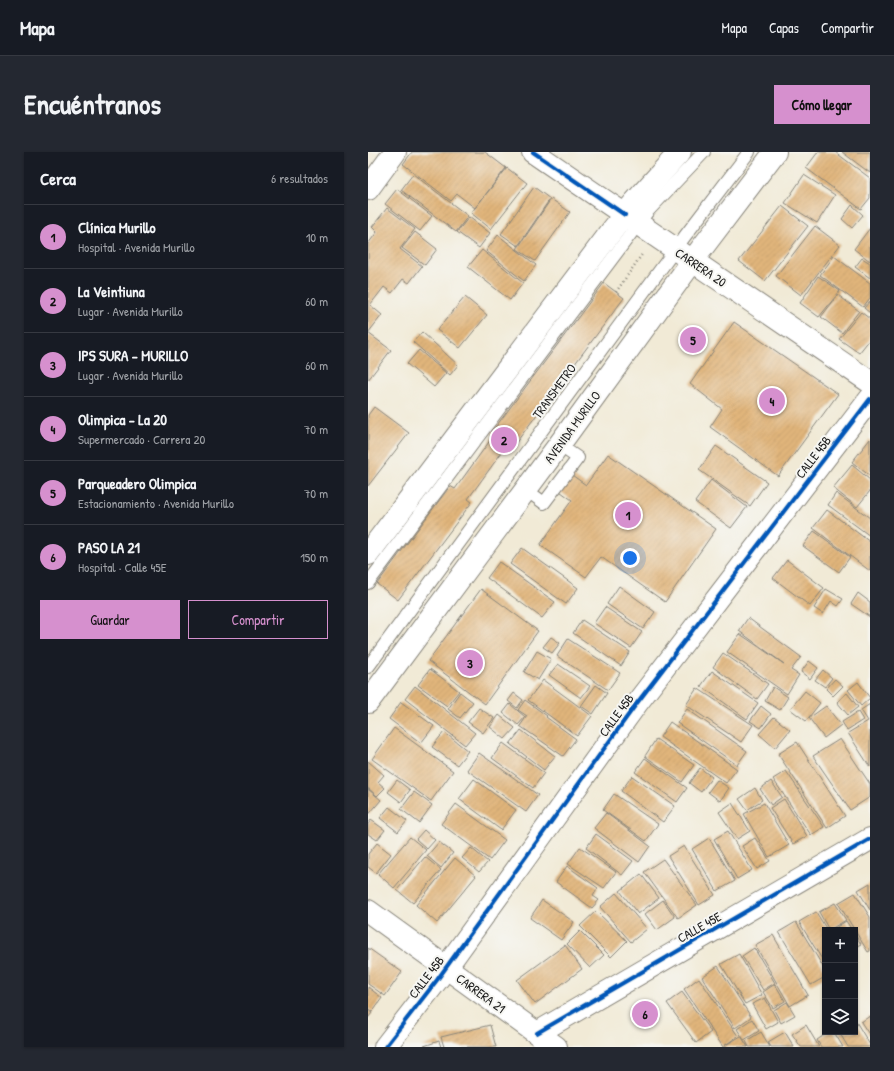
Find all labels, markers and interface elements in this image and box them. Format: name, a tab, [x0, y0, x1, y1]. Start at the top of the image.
text: Mapa	[20, 15, 54, 41]
text: Mapa	[722, 18, 747, 37]
text: Capas	[769, 18, 799, 37]
text: Compartir	[821, 18, 874, 37]
text: Encuéntranos	[24, 85, 161, 123]
button: Cómo llegar	[774, 85, 870, 124]
text: Cerca	[40, 167, 76, 190]
text: 6 resultados	[271, 169, 328, 187]
text: Clínica Murillo	[78, 217, 155, 238]
text: 1	[51, 228, 55, 246]
text: 10 m	[306, 228, 328, 246]
text: Hospital · Avenida Murillo	[78, 238, 195, 256]
street label: CARRERA 20	[672, 243, 730, 291]
text: La Veintiuna	[78, 281, 145, 302]
text: 2	[50, 292, 56, 310]
text: 60 m	[305, 292, 328, 310]
text: Lugar · Avenida Murillo	[78, 302, 183, 320]
pin: 5	[680, 325, 706, 355]
text: IPS SURA - MURILLO	[78, 345, 188, 366]
text: 3	[50, 356, 56, 374]
text: 60 m	[305, 356, 328, 374]
street label: TRANSMETRO	[528, 360, 580, 422]
text: Lugar · Avenida Murillo	[78, 366, 183, 384]
pin: 4	[759, 386, 785, 416]
street label: AVENIDA MURILLO	[540, 387, 604, 467]
text: Olimpica - La 20	[78, 409, 167, 430]
text: 4	[51, 420, 55, 438]
text: 70 m	[304, 420, 328, 438]
pin: 2	[491, 425, 517, 455]
text: Supermercado · Carrera 20	[78, 430, 205, 448]
street label: CALLE 45B	[791, 432, 835, 482]
text: Parqueadero Olimpica	[78, 473, 196, 494]
text: 5	[50, 484, 56, 502]
text: 70 m	[304, 484, 328, 502]
text: Estacionamiento · Avenida Murillo	[78, 494, 234, 512]
pin: 1	[615, 500, 641, 530]
text: PASO LA 21	[78, 537, 140, 558]
text: 6	[50, 548, 56, 566]
text: 150 m	[300, 548, 328, 566]
your location	[620, 548, 640, 568]
text: Hospital · Calle 45E	[78, 558, 167, 576]
button: Guardar	[40, 600, 180, 639]
button: Compartir	[188, 600, 328, 639]
pin: 3	[457, 648, 483, 678]
street label: CALLE 45B	[594, 690, 638, 740]
street label: CALLE 45E	[674, 907, 725, 947]
map controls	[822, 927, 858, 1035]
button: +	[822, 927, 858, 963]
street label: CALLE 45B	[404, 952, 448, 1002]
button: −	[822, 963, 858, 999]
street label: CARRERA 21	[453, 969, 510, 1017]
pin: 6	[632, 999, 658, 1029]
button: layers	[822, 999, 858, 1035]

